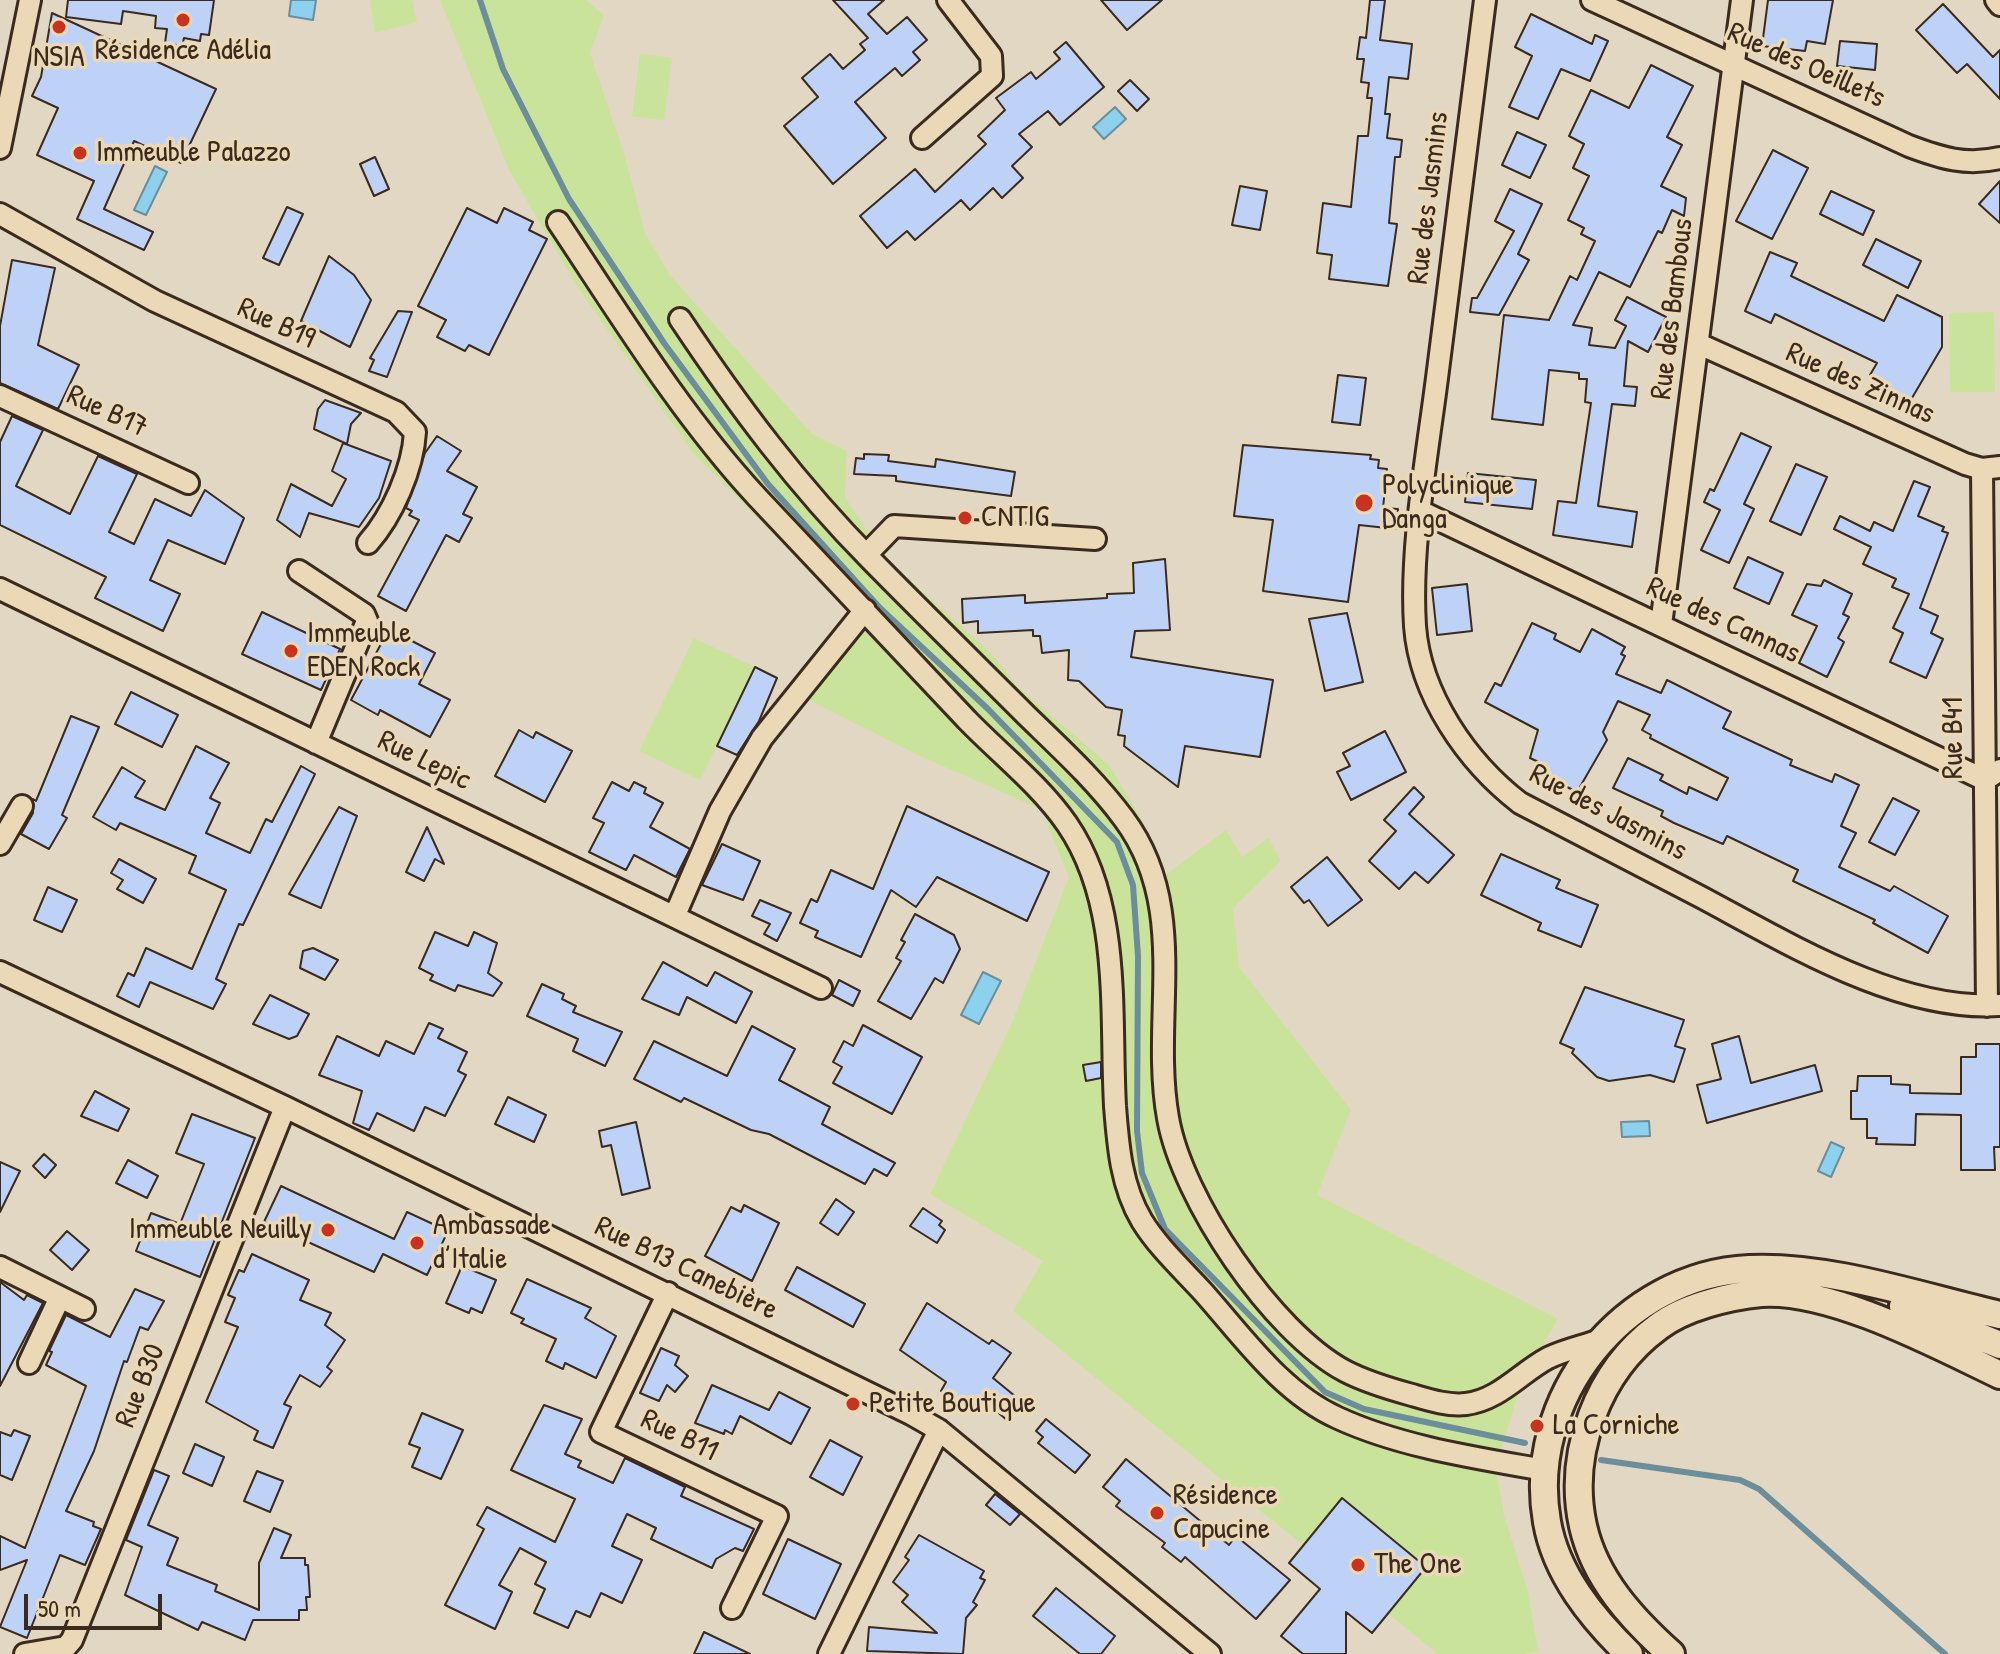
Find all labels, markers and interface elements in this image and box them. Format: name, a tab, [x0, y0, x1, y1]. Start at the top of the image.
marker: Résidence Adélia	[174, 11, 192, 29]
street label: Rue des Oeillets	[1722, 15, 1890, 117]
marker: NSIA	[50, 18, 68, 36]
place label: Résidence Adélia	[95, 33, 271, 69]
place label: NSIA	[33, 40, 85, 76]
street label: Rue des Jasmins	[1401, 110, 1457, 286]
place label: Immeuble Palazzo	[96, 135, 291, 171]
marker: Immeuble Palazzo	[71, 144, 89, 162]
street label: Rue des Bambous	[1644, 217, 1702, 401]
street label: Rue B19	[231, 290, 321, 358]
street label: Rue des Zinnas	[1780, 335, 1940, 433]
street label: Rue B17	[61, 378, 153, 446]
place label: Polyclinique Danga	[1382, 468, 1514, 538]
marker: Polyclinique Danga	[1353, 492, 1375, 514]
place label: CNTIG	[981, 500, 1049, 536]
marker: CNTIG	[956, 509, 974, 527]
street label: Rue des Cannas	[1641, 570, 1805, 672]
place label: Immeuble EDEN Rock	[307, 616, 420, 686]
marker: Immeuble EDEN Rock	[282, 642, 300, 660]
street label: Rue B41	[1936, 697, 1972, 779]
street label: Rue Lepic	[372, 723, 476, 799]
street label: Rue des Jasmins	[1523, 756, 1693, 870]
place label: Ambassade d’Italie	[433, 1208, 551, 1278]
street label: Rue B13 Canebière	[589, 1209, 783, 1329]
place label: Immeuble Neuilly	[129, 1212, 312, 1248]
marker: Immeuble Neuilly	[319, 1221, 337, 1239]
marker: Ambassade d’Italie	[408, 1234, 426, 1252]
street label: Rue B30	[108, 1339, 174, 1433]
place label: Petite Boutique	[869, 1386, 1036, 1422]
marker: Petite Boutique	[844, 1395, 862, 1413]
street label: Rue B11	[635, 1402, 723, 1470]
place label: La Corniche	[1553, 1408, 1679, 1444]
marker: La Corniche	[1528, 1417, 1546, 1435]
place label: Résidence Capucine	[1173, 1478, 1278, 1548]
marker: Résidence Capucine	[1148, 1504, 1166, 1522]
place label: The One	[1374, 1547, 1462, 1583]
marker: The One	[1349, 1556, 1367, 1574]
scale bar	[28, 1578, 166, 1628]
text: 50 m	[38, 1592, 81, 1624]

